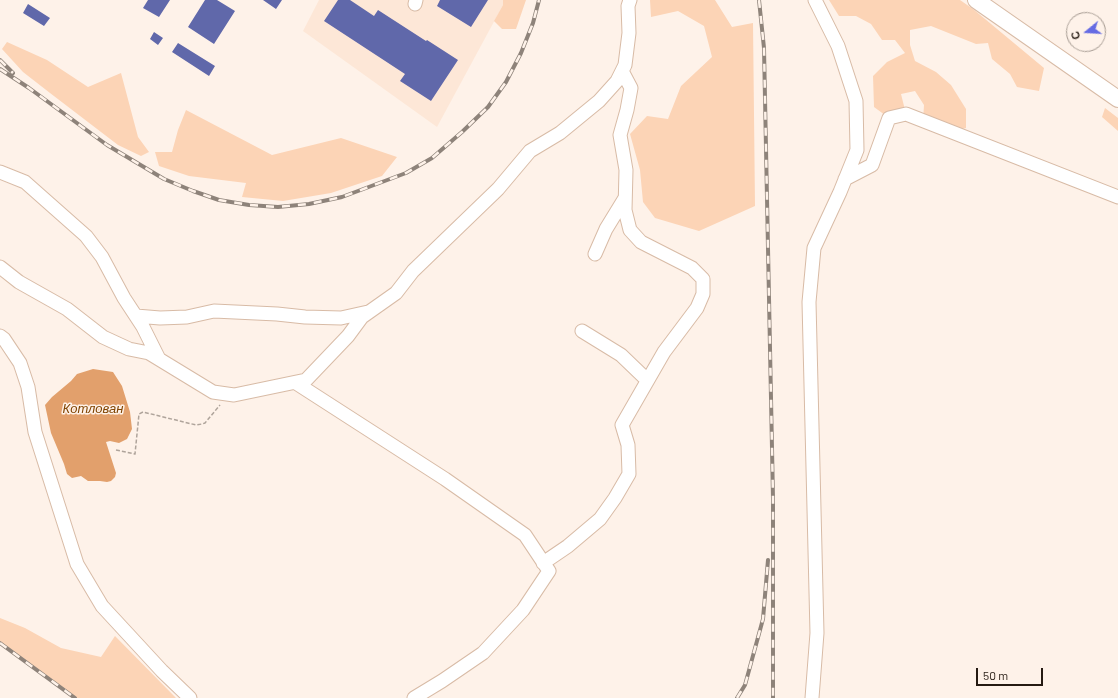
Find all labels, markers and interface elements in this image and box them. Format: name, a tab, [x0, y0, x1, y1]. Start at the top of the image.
north arrow	[1066, 12, 1106, 52]
text: С	[1068, 30, 1082, 41]
water label: Котлован	[63, 401, 123, 417]
scale bar	[978, 660, 1045, 686]
text: 50 m	[983, 668, 1008, 682]

